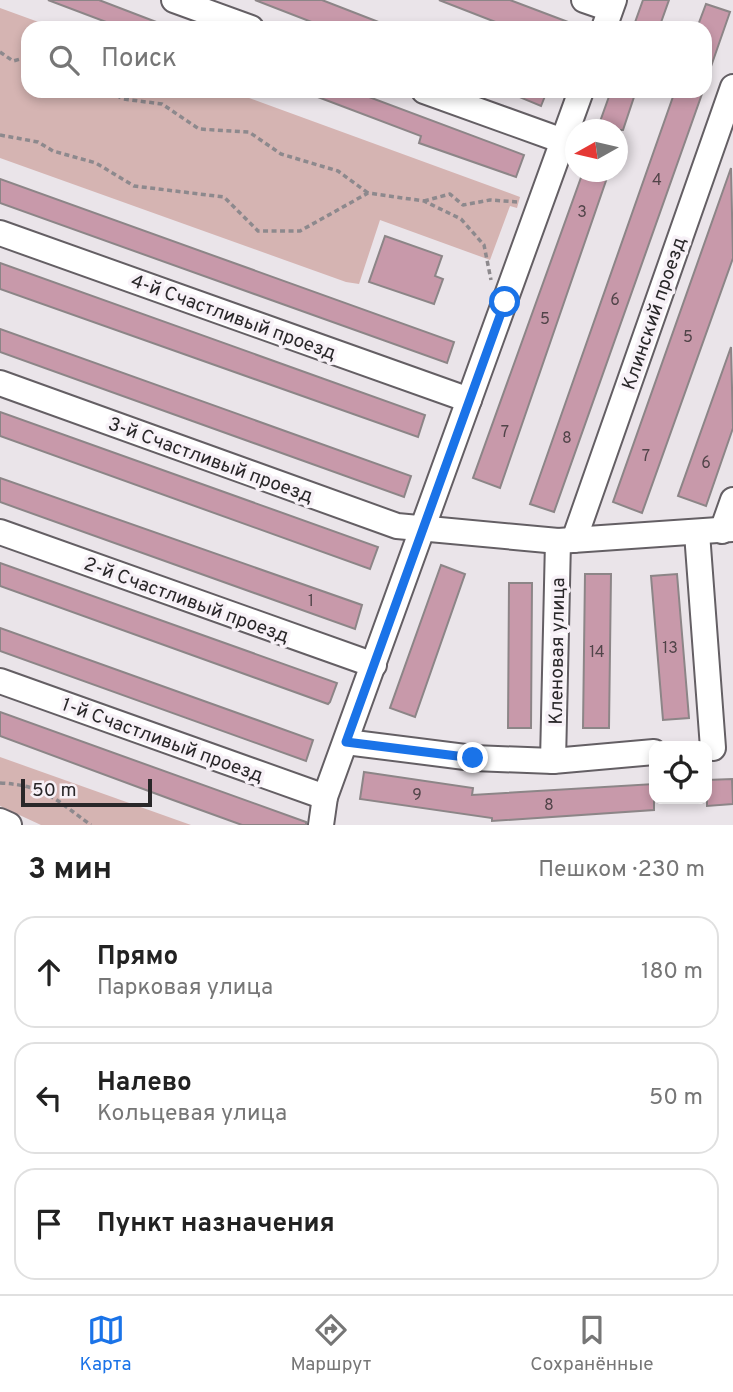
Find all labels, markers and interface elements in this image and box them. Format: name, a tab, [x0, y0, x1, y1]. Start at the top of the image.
search box	[21, 21, 712, 98]
icon: search	[45, 41, 83, 79]
text: Поиск	[101, 43, 177, 76]
north arrow	[565, 119, 628, 182]
house number: 4	[652, 171, 662, 191]
house number: 3	[577, 203, 587, 223]
street label: Клинский проезд	[617, 234, 692, 393]
street label: 4-й Счастливый проезд	[127, 270, 339, 366]
route start	[489, 286, 520, 317]
house number: 6	[610, 291, 620, 311]
house number: 5	[540, 310, 550, 330]
house number: 5	[683, 328, 693, 348]
street label: 3-й Счастливый проезд	[105, 413, 316, 509]
house number: 7	[501, 423, 509, 443]
house number: 8	[562, 429, 572, 449]
house number: 7	[642, 447, 650, 467]
house number: 6	[701, 454, 711, 474]
street label: 2-й Счастливый проезд	[80, 553, 292, 649]
street label: Кленовая улица	[545, 577, 571, 725]
house number: 1	[308, 592, 314, 612]
house number: 13	[662, 639, 678, 659]
house number: 14	[589, 643, 605, 663]
street label: 1-й Счастливый проезд	[58, 693, 266, 789]
map controls	[649, 741, 712, 804]
button: locate	[649, 741, 712, 804]
route end	[457, 742, 488, 773]
scale bar	[21, 776, 152, 808]
text: 50 m	[32, 779, 77, 803]
house number: 9	[412, 786, 422, 806]
house number: 8	[544, 796, 554, 816]
text: 3 мин	[28, 852, 112, 889]
text: Пешком · 230 m	[538, 856, 705, 885]
text: Прямо	[97, 941, 178, 974]
icon: ahead	[30, 953, 68, 991]
text: 180 m	[641, 958, 703, 987]
text: Парковая улица	[97, 974, 273, 1003]
text: Налево	[97, 1067, 192, 1100]
icon: left	[30, 1079, 68, 1117]
text: 50 m	[649, 1084, 703, 1113]
text: Кольцевая улица	[97, 1100, 287, 1129]
icon: arrive	[30, 1205, 68, 1243]
text: Пункт назначения	[97, 1208, 335, 1241]
tab: Карта	[79, 1311, 132, 1377]
tab: Маршрут	[290, 1311, 371, 1377]
tab: Сохранённые	[530, 1311, 654, 1377]

